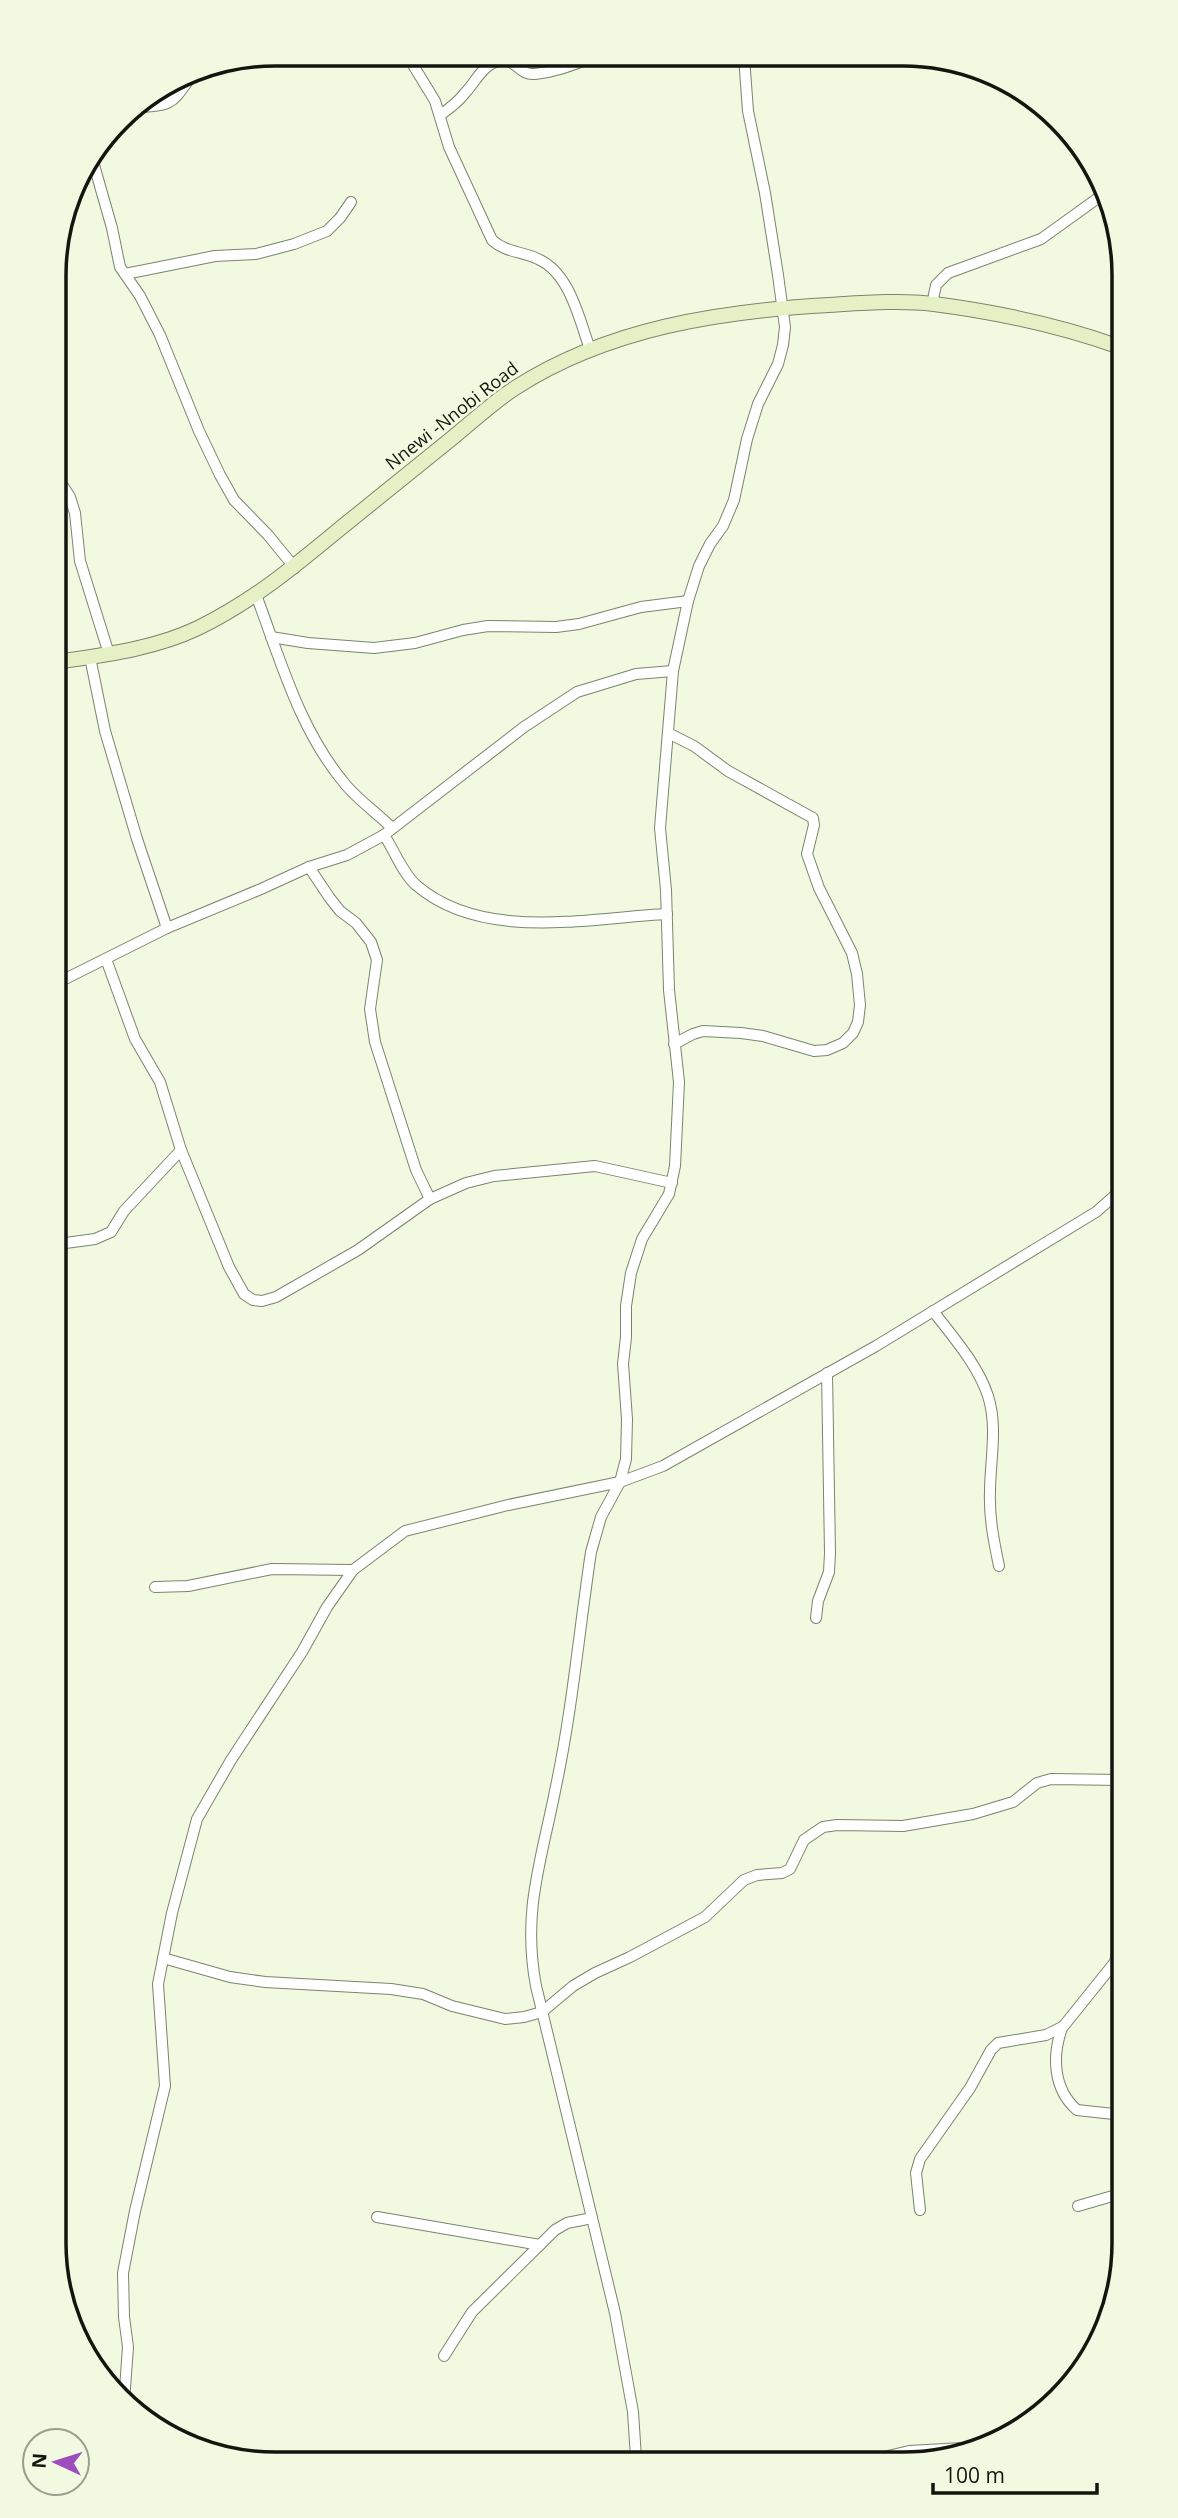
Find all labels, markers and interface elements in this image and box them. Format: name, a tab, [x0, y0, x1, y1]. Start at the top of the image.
street label: Nnewi -Nnobi Road	[380, 356, 523, 475]
north arrow	[21, 2427, 91, 2497]
text: N	[26, 2452, 53, 2469]
scale bar	[933, 2452, 1098, 2496]
text: 100 m	[944, 2461, 1005, 2489]

